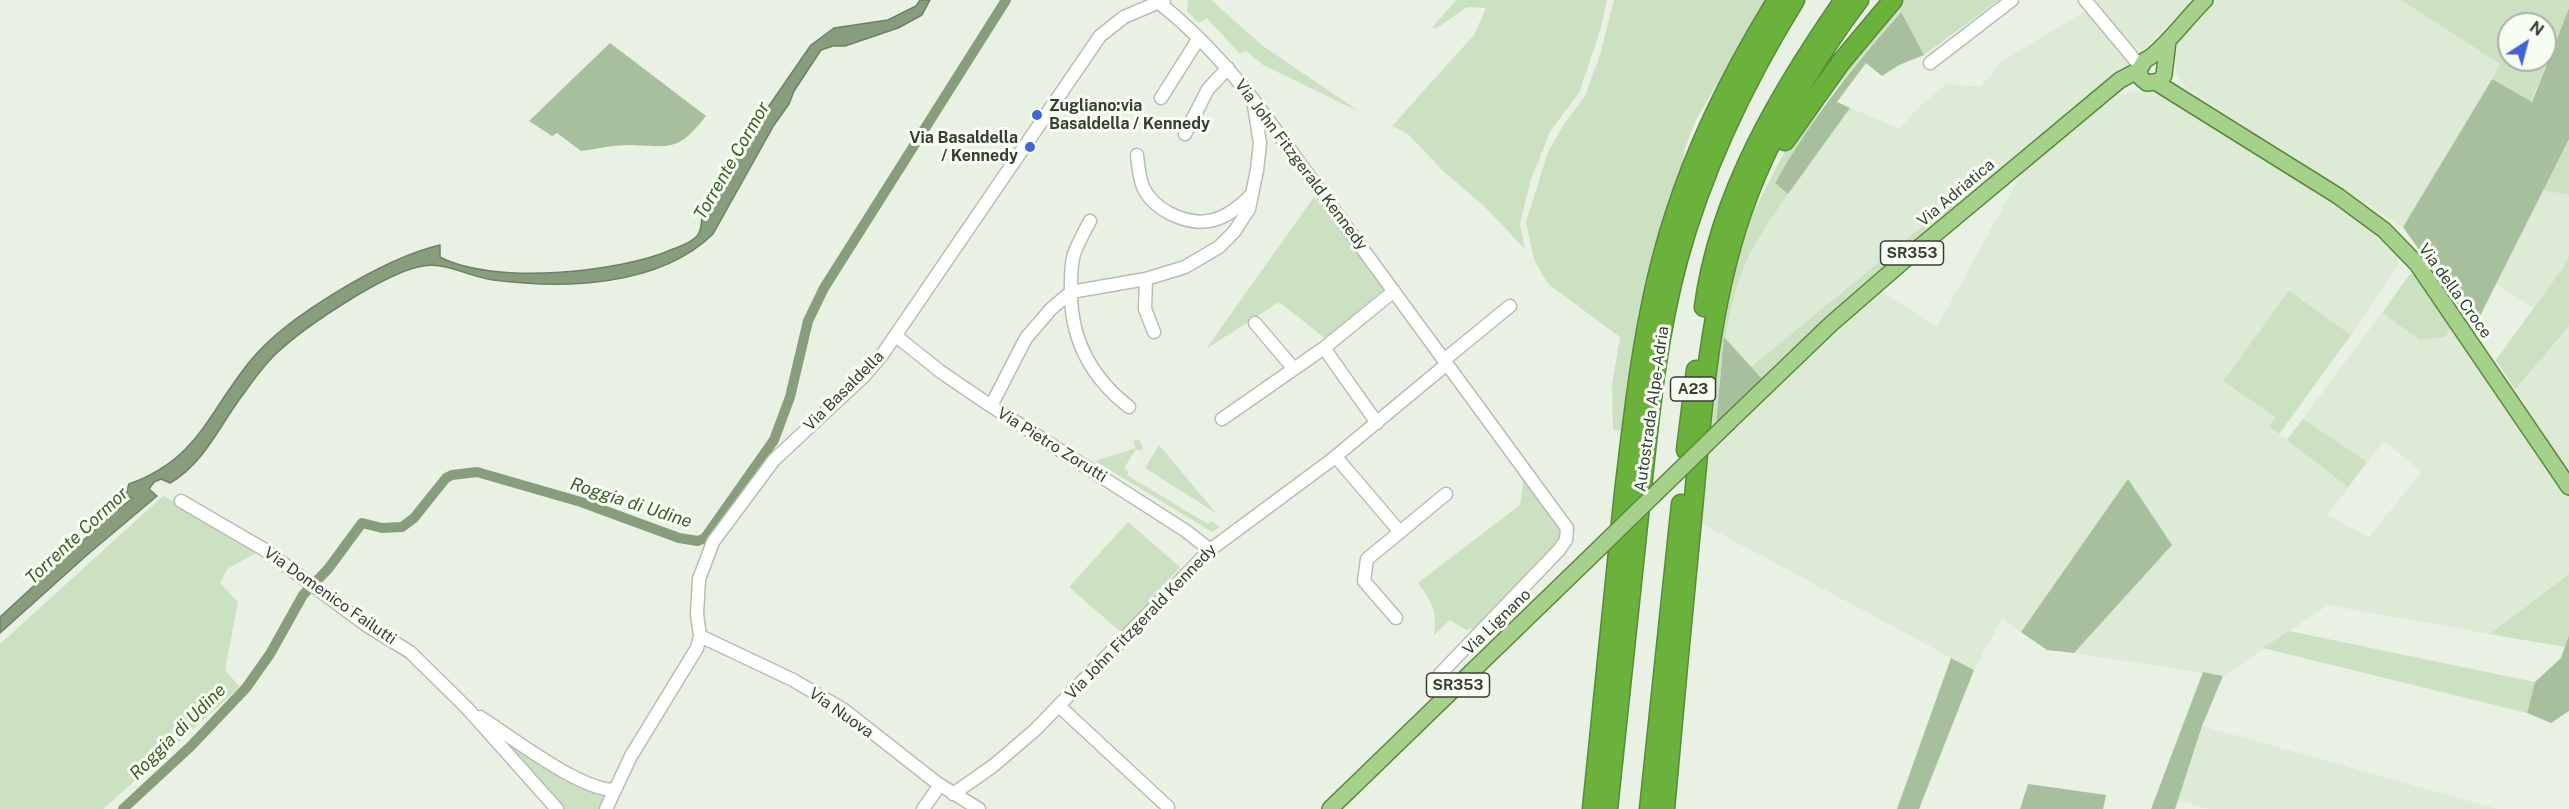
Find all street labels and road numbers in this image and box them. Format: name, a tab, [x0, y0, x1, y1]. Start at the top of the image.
street label: Via John Fitzgerald Kennedy	[1230, 76, 1372, 254]
street label: Via Adriatica	[1914, 155, 1998, 231]
street label: Via della Croce	[2414, 240, 2496, 342]
road number: SR353	[1880, 241, 1944, 265]
street label: Autostrada Alpe-Adria	[1631, 325, 1673, 493]
street label: Via Basaldella	[800, 347, 888, 435]
road number: A23	[1670, 377, 1716, 401]
street label: Via Pietro Zorutti	[994, 404, 1110, 486]
street label: Via John Fitzgerald Kennedy	[1062, 540, 1220, 704]
street label: Via Domenico Failutti	[260, 543, 400, 649]
street label: Via Lignano	[1459, 585, 1535, 659]
road number: SR353	[1426, 673, 1490, 697]
street label: Via Nuova	[805, 684, 877, 742]

